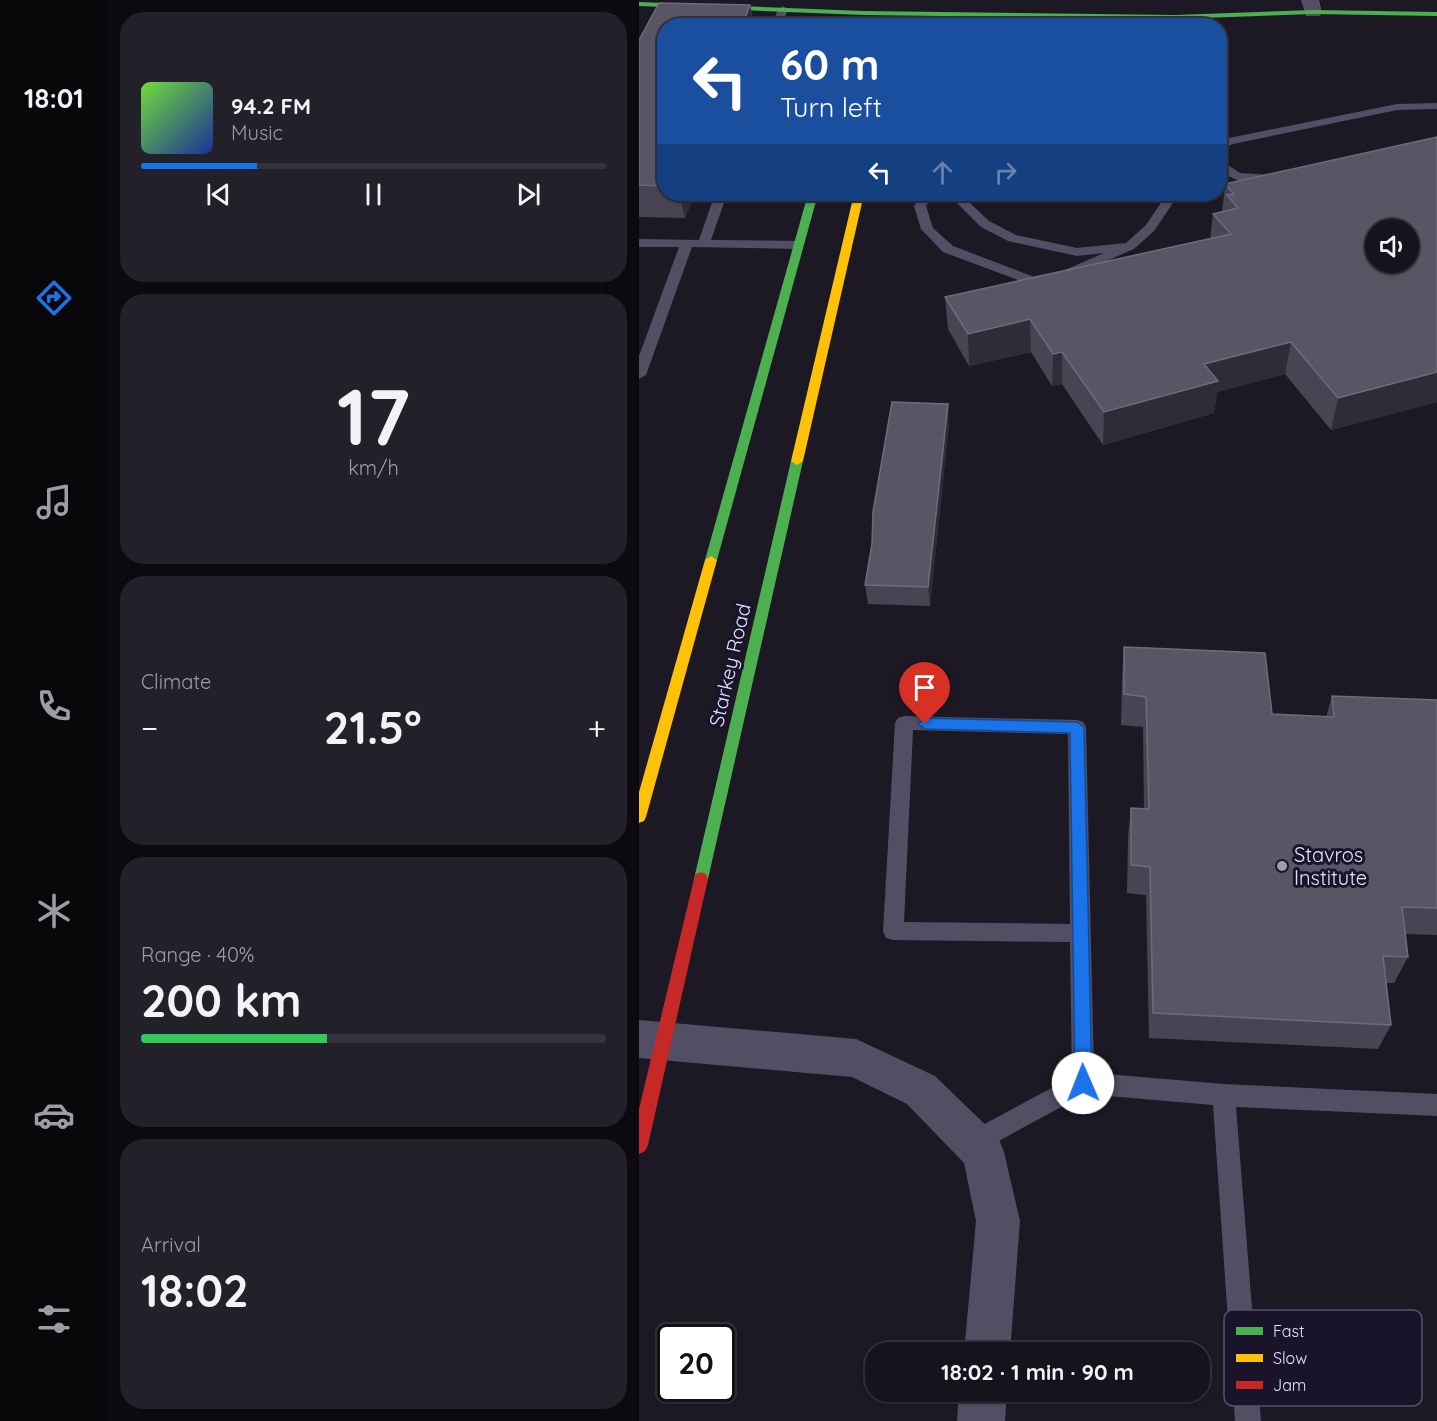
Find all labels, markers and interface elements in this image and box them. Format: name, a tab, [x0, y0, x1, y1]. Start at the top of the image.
text: 60 m	[780, 38, 880, 91]
icon: left	[681, 42, 759, 120]
text: 18:01	[24, 81, 84, 115]
text: Turn left	[780, 90, 882, 124]
text: 94.2 FM	[231, 92, 311, 120]
text: Music	[231, 120, 283, 145]
icon: left	[863, 156, 896, 189]
icon: ahead	[926, 156, 959, 189]
icon: right	[989, 156, 1022, 189]
icon: previous	[202, 178, 235, 211]
icon: pause	[357, 178, 390, 211]
icon: next	[512, 178, 545, 211]
map controls	[1365, 219, 1419, 273]
button: sound	[1365, 219, 1419, 273]
icon: directions	[33, 277, 75, 319]
text: 17	[337, 367, 410, 465]
text: km/h	[348, 455, 399, 480]
icon: music	[33, 481, 75, 523]
street label: Starkey Road	[703, 601, 756, 729]
pin	[899, 662, 950, 724]
text: Climate	[141, 669, 211, 694]
icon: arrive	[908, 671, 941, 704]
icon: phone	[33, 685, 75, 727]
text: 21.5°	[324, 699, 422, 755]
text: −	[141, 707, 158, 748]
text: +	[587, 707, 606, 748]
place label: Stavros Institute	[1294, 842, 1367, 890]
marker: Stavros Institute	[1275, 859, 1289, 873]
icon: climate	[33, 890, 75, 932]
text: Range · 40%	[141, 942, 254, 967]
text: 200 km	[141, 972, 302, 1028]
position arrow	[1051, 1051, 1115, 1115]
icon: car	[33, 1094, 75, 1136]
text: Arrival	[141, 1232, 201, 1257]
text: 18:02	[141, 1262, 249, 1318]
icon: filters	[33, 1298, 75, 1340]
legend	[1224, 1310, 1422, 1406]
text: Fast	[1273, 1321, 1304, 1341]
speed limit sign: 20	[657, 1324, 735, 1402]
text: Slow	[1273, 1348, 1307, 1368]
text: 18:02 · 1 min · 90 m	[941, 1358, 1134, 1386]
text: Jam	[1273, 1375, 1306, 1395]

